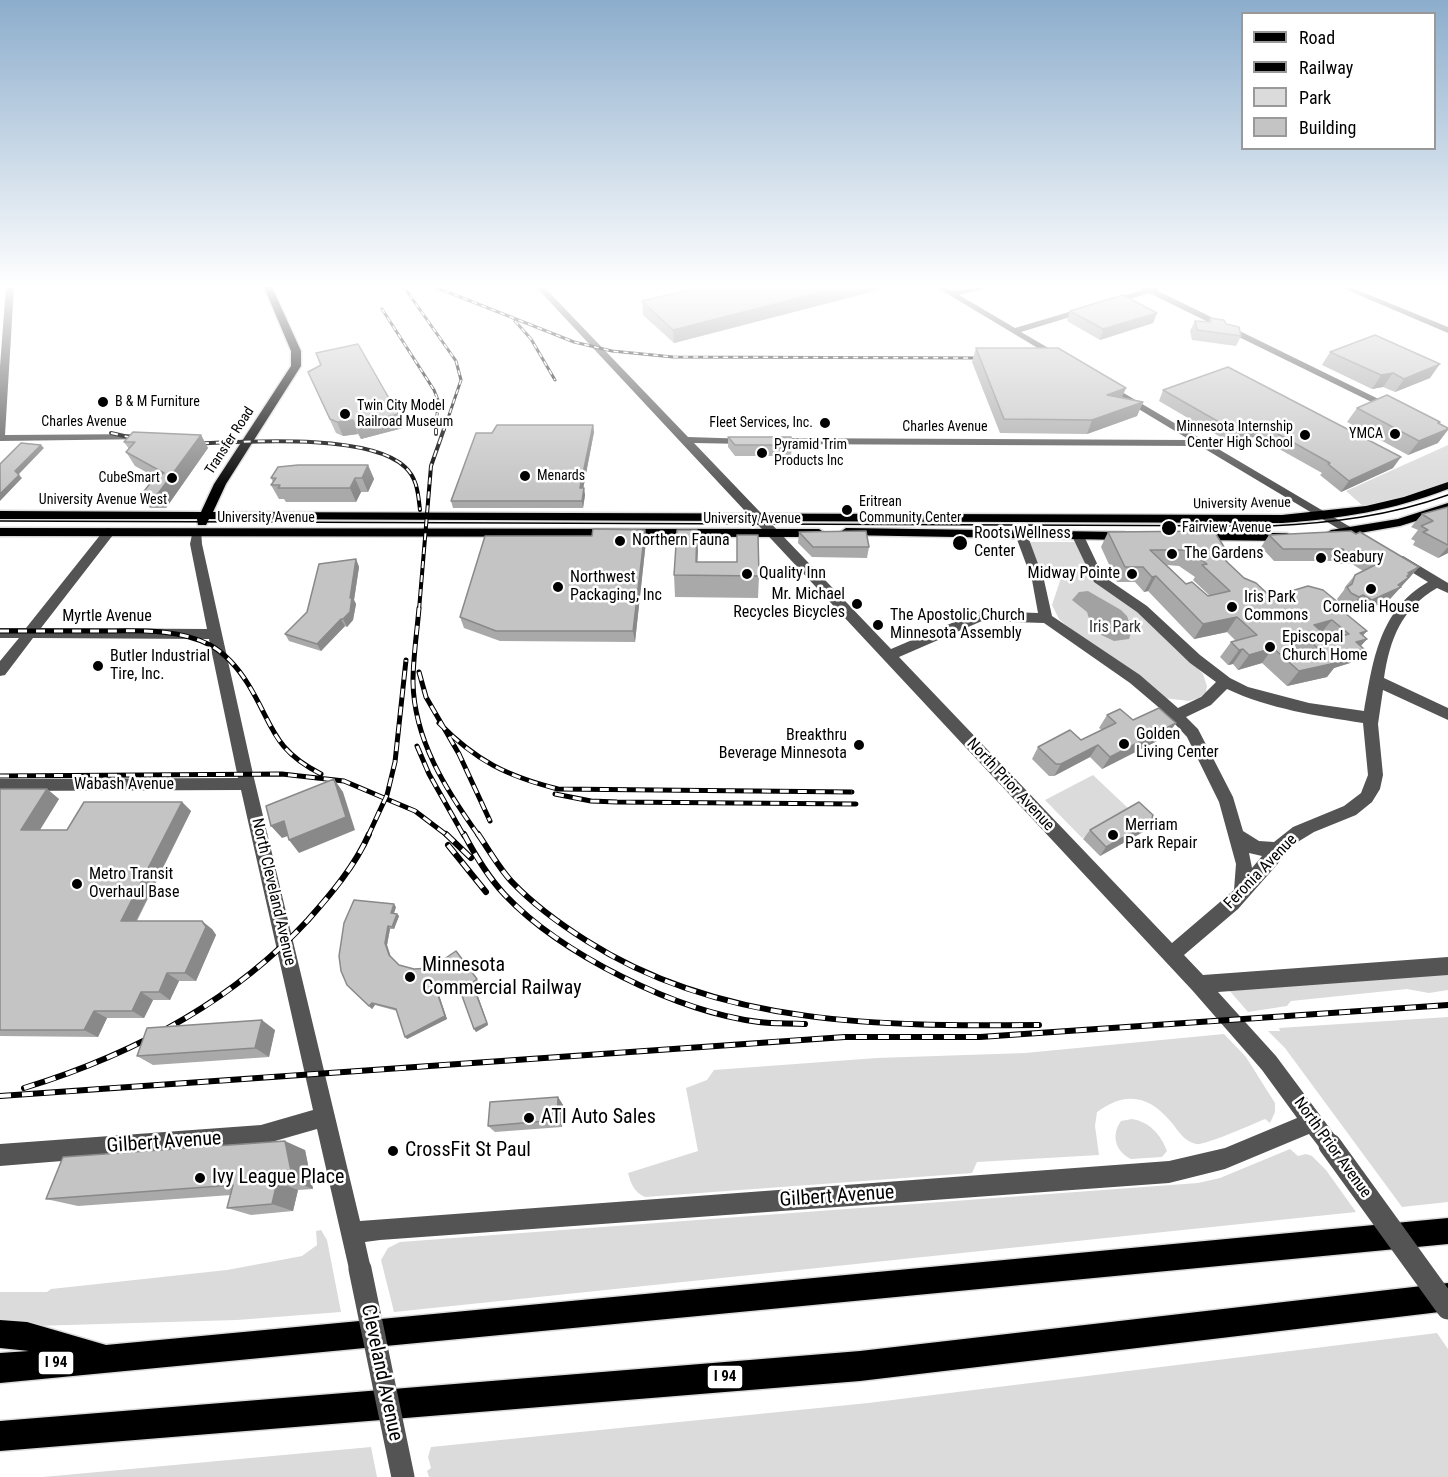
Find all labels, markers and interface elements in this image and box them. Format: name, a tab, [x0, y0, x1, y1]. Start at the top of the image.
legend	[1241, 12, 1436, 150]
text: Road	[1299, 27, 1335, 48]
text: Railway	[1299, 57, 1353, 78]
text: Park	[1299, 87, 1331, 108]
text: Building	[1299, 117, 1356, 138]
place label: B & M Furniture	[115, 394, 200, 410]
marker: B & M Furniture	[96, 395, 110, 409]
place label: Twin City Model Railroad Museum	[357, 398, 453, 430]
street label: Transfer Road	[202, 404, 258, 478]
marker: Twin City Model Railroad Museum	[338, 407, 352, 421]
street label: Charles Avenue	[41, 414, 127, 430]
place label: Fleet Services, Inc.	[709, 415, 813, 431]
marker: Fleet Services, Inc.	[818, 416, 832, 430]
street label: Charles Avenue	[902, 419, 988, 435]
place label: Minnesota Internship Center High School	[1176, 419, 1293, 452]
place label: YMCA	[1349, 426, 1383, 442]
marker: YMCA	[1388, 427, 1402, 441]
marker: Minnesota Internship Center High School	[1298, 428, 1312, 442]
place label: Pyramid Trim Products Inc	[774, 437, 847, 470]
marker: Pyramid Trim Products Inc	[755, 446, 769, 460]
place label: Menards	[537, 468, 585, 484]
marker: Menards	[518, 469, 532, 483]
place label: CubeSmart	[99, 470, 160, 486]
marker: CubeSmart	[165, 471, 179, 485]
street label: University Avenue West	[39, 492, 167, 508]
place label: Eritrean Community Center	[859, 494, 961, 526]
street label: University Avenue	[1193, 495, 1291, 513]
marker: Eritrean Community Center	[840, 503, 854, 517]
street label: University Avenue	[217, 510, 315, 526]
street label: University Avenue	[703, 511, 801, 527]
marker: Fairview Avenue	[1160, 519, 1178, 537]
place label: Fairview Avenue	[1182, 520, 1271, 536]
place label: Roots Wellness Center	[974, 524, 1071, 562]
place label: Northern Fauna	[632, 531, 730, 551]
marker: Northern Fauna	[613, 534, 627, 548]
marker: Roots Wellness Center	[951, 534, 969, 552]
place label: The Gardens	[1184, 544, 1264, 564]
marker: The Gardens	[1165, 547, 1179, 561]
place label: Seabury	[1333, 548, 1384, 568]
marker: Seabury	[1314, 551, 1328, 565]
place label: Quality Inn	[759, 564, 826, 584]
place label: Midway Pointe	[1028, 564, 1120, 584]
marker: Quality Inn	[740, 567, 754, 581]
marker: Midway Pointe	[1125, 567, 1139, 581]
place label: Northwest Packaging, Inc	[570, 568, 662, 606]
marker: Northwest Packaging, Inc	[551, 580, 565, 594]
marker: Cornelia House	[1364, 582, 1378, 596]
place label: Mr. Michael Recycles Bicycles	[733, 585, 845, 623]
place label: Iris Park Commons	[1244, 588, 1308, 626]
marker: Mr. Michael Recycles Bicycles	[850, 597, 864, 611]
place label: Cornelia House	[1323, 598, 1419, 618]
marker: Iris Park Commons	[1225, 600, 1239, 614]
place label: The Apostolic Church Minnesota Assembly	[890, 606, 1025, 644]
street label: Myrtle Avenue	[62, 607, 152, 627]
marker: The Apostolic Church Minnesota Assembly	[871, 618, 885, 632]
park label: Iris Park	[1089, 618, 1141, 638]
place label: Episcopal Church Home	[1282, 628, 1368, 666]
marker: Episcopal Church Home	[1263, 640, 1277, 654]
place label: Butler Industrial Tire, Inc.	[110, 647, 210, 685]
marker: Butler Industrial Tire, Inc.	[91, 659, 105, 673]
place label: Golden Living Center	[1136, 725, 1219, 763]
place label: Breakthru Beverage Minnesota	[719, 726, 847, 764]
street label: North Prior Avenue	[962, 735, 1058, 835]
marker: Golden Living Center	[1117, 737, 1131, 751]
marker: Breakthru Beverage Minnesota	[852, 738, 866, 752]
street label: Wabash Avenue	[74, 775, 174, 795]
place label: Merriam Park Repair	[1125, 816, 1197, 854]
street label: North Cleveland Avenue	[247, 817, 299, 967]
marker: Merriam Park Repair	[1106, 828, 1120, 842]
street label: Feronia Avenue	[1221, 831, 1301, 913]
place label: Metro Transit Overhaul Base	[89, 865, 179, 903]
marker: Metro Transit Overhaul Base	[70, 877, 84, 891]
place label: Minnesota Commercial Railway	[422, 954, 582, 1001]
marker: Minnesota Commercial Railway	[403, 970, 417, 984]
street label: North Prior Avenue	[1289, 1094, 1375, 1202]
place label: ATI Auto Sales	[541, 1106, 656, 1130]
marker: ATI Auto Sales	[522, 1111, 536, 1125]
street label: Gilbert Avenue	[106, 1127, 222, 1159]
place label: CrossFit St Paul	[405, 1139, 531, 1163]
marker: CrossFit St Paul	[386, 1144, 400, 1158]
place label: Ivy League Place	[212, 1166, 344, 1190]
marker: Ivy League Place	[193, 1171, 207, 1185]
street label: Gilbert Avenue	[779, 1181, 895, 1213]
street label: Cleveland Avenue	[355, 1303, 407, 1443]
road number: I 94	[38, 1351, 74, 1375]
road number: I 94	[707, 1365, 743, 1389]

